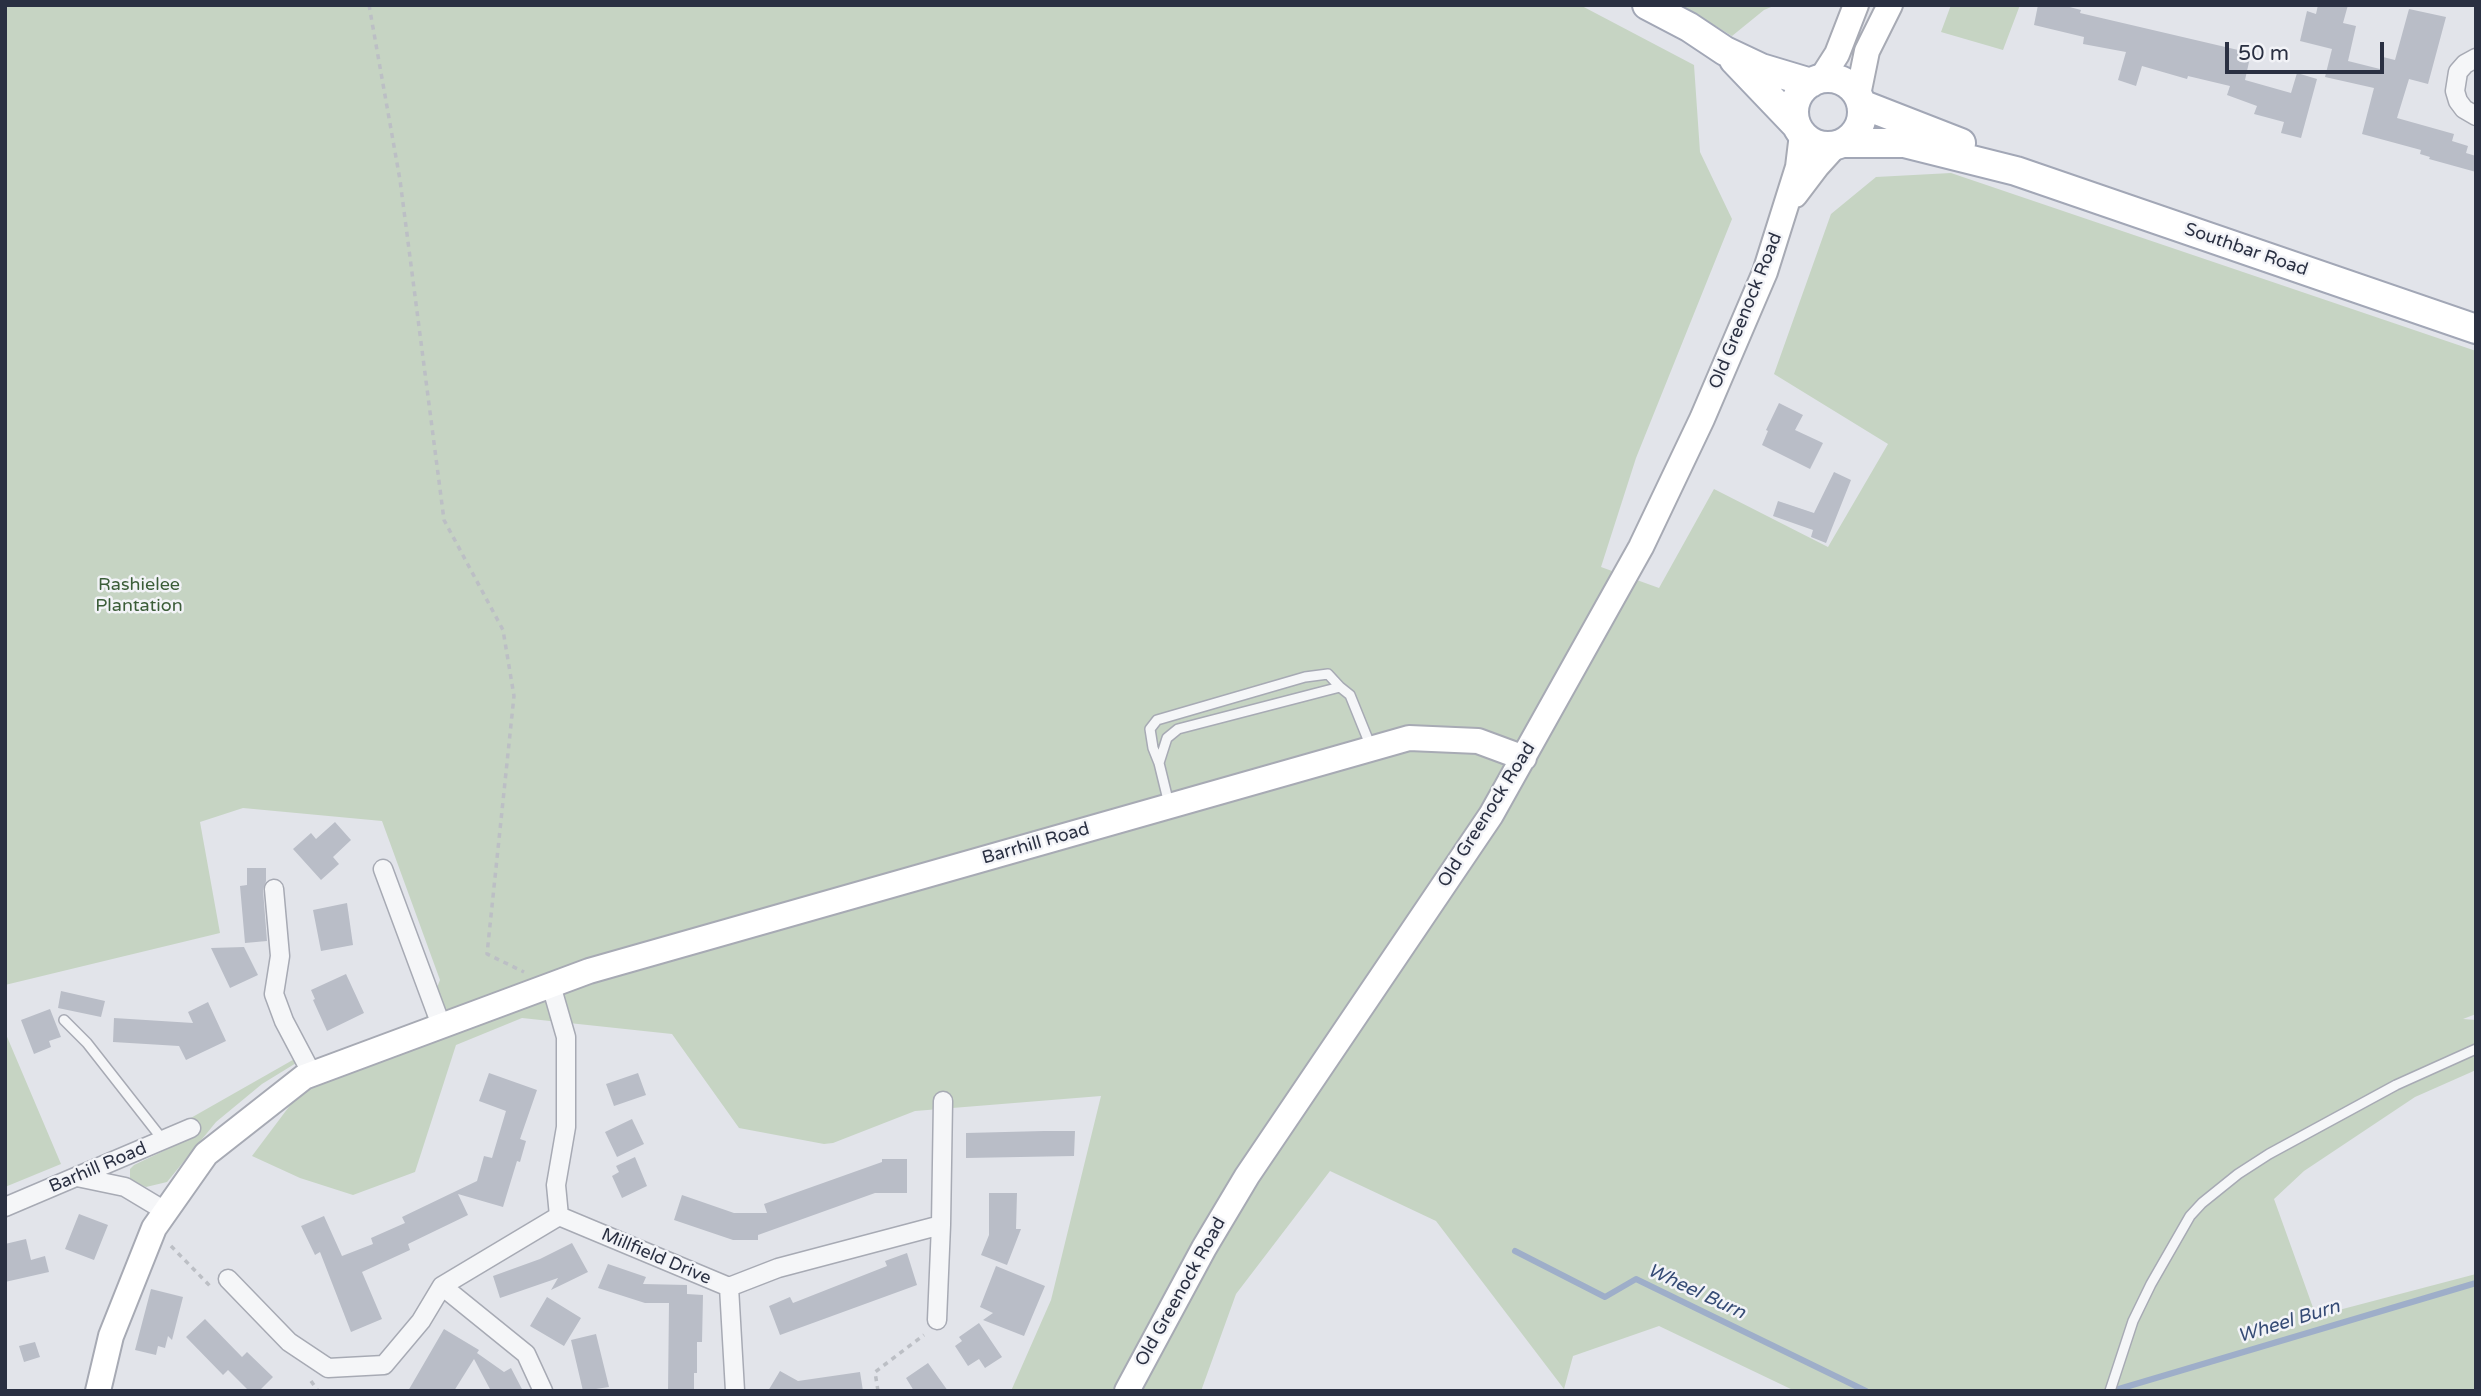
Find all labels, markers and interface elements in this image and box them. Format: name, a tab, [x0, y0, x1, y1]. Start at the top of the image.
scale bar	[2229, 28, 2388, 72]
text: 50 m	[2238, 41, 2289, 66]
street label: Southbar Road	[2181, 219, 2311, 281]
street label: Old Greenock Road	[1705, 230, 1787, 392]
park label: Rashielee Plantation	[95, 574, 183, 616]
street label: Old Greenock Road	[1434, 739, 1540, 891]
street label: Barrhill Road	[980, 818, 1092, 870]
street label: Barhill Road	[46, 1138, 150, 1198]
street label: Old Greenock Road	[1131, 1214, 1231, 1370]
street label: Millfield Drive	[598, 1224, 714, 1290]
water label: Wheel Burn	[1643, 1259, 1749, 1325]
water label: Wheel Burn	[2235, 1296, 2343, 1348]

